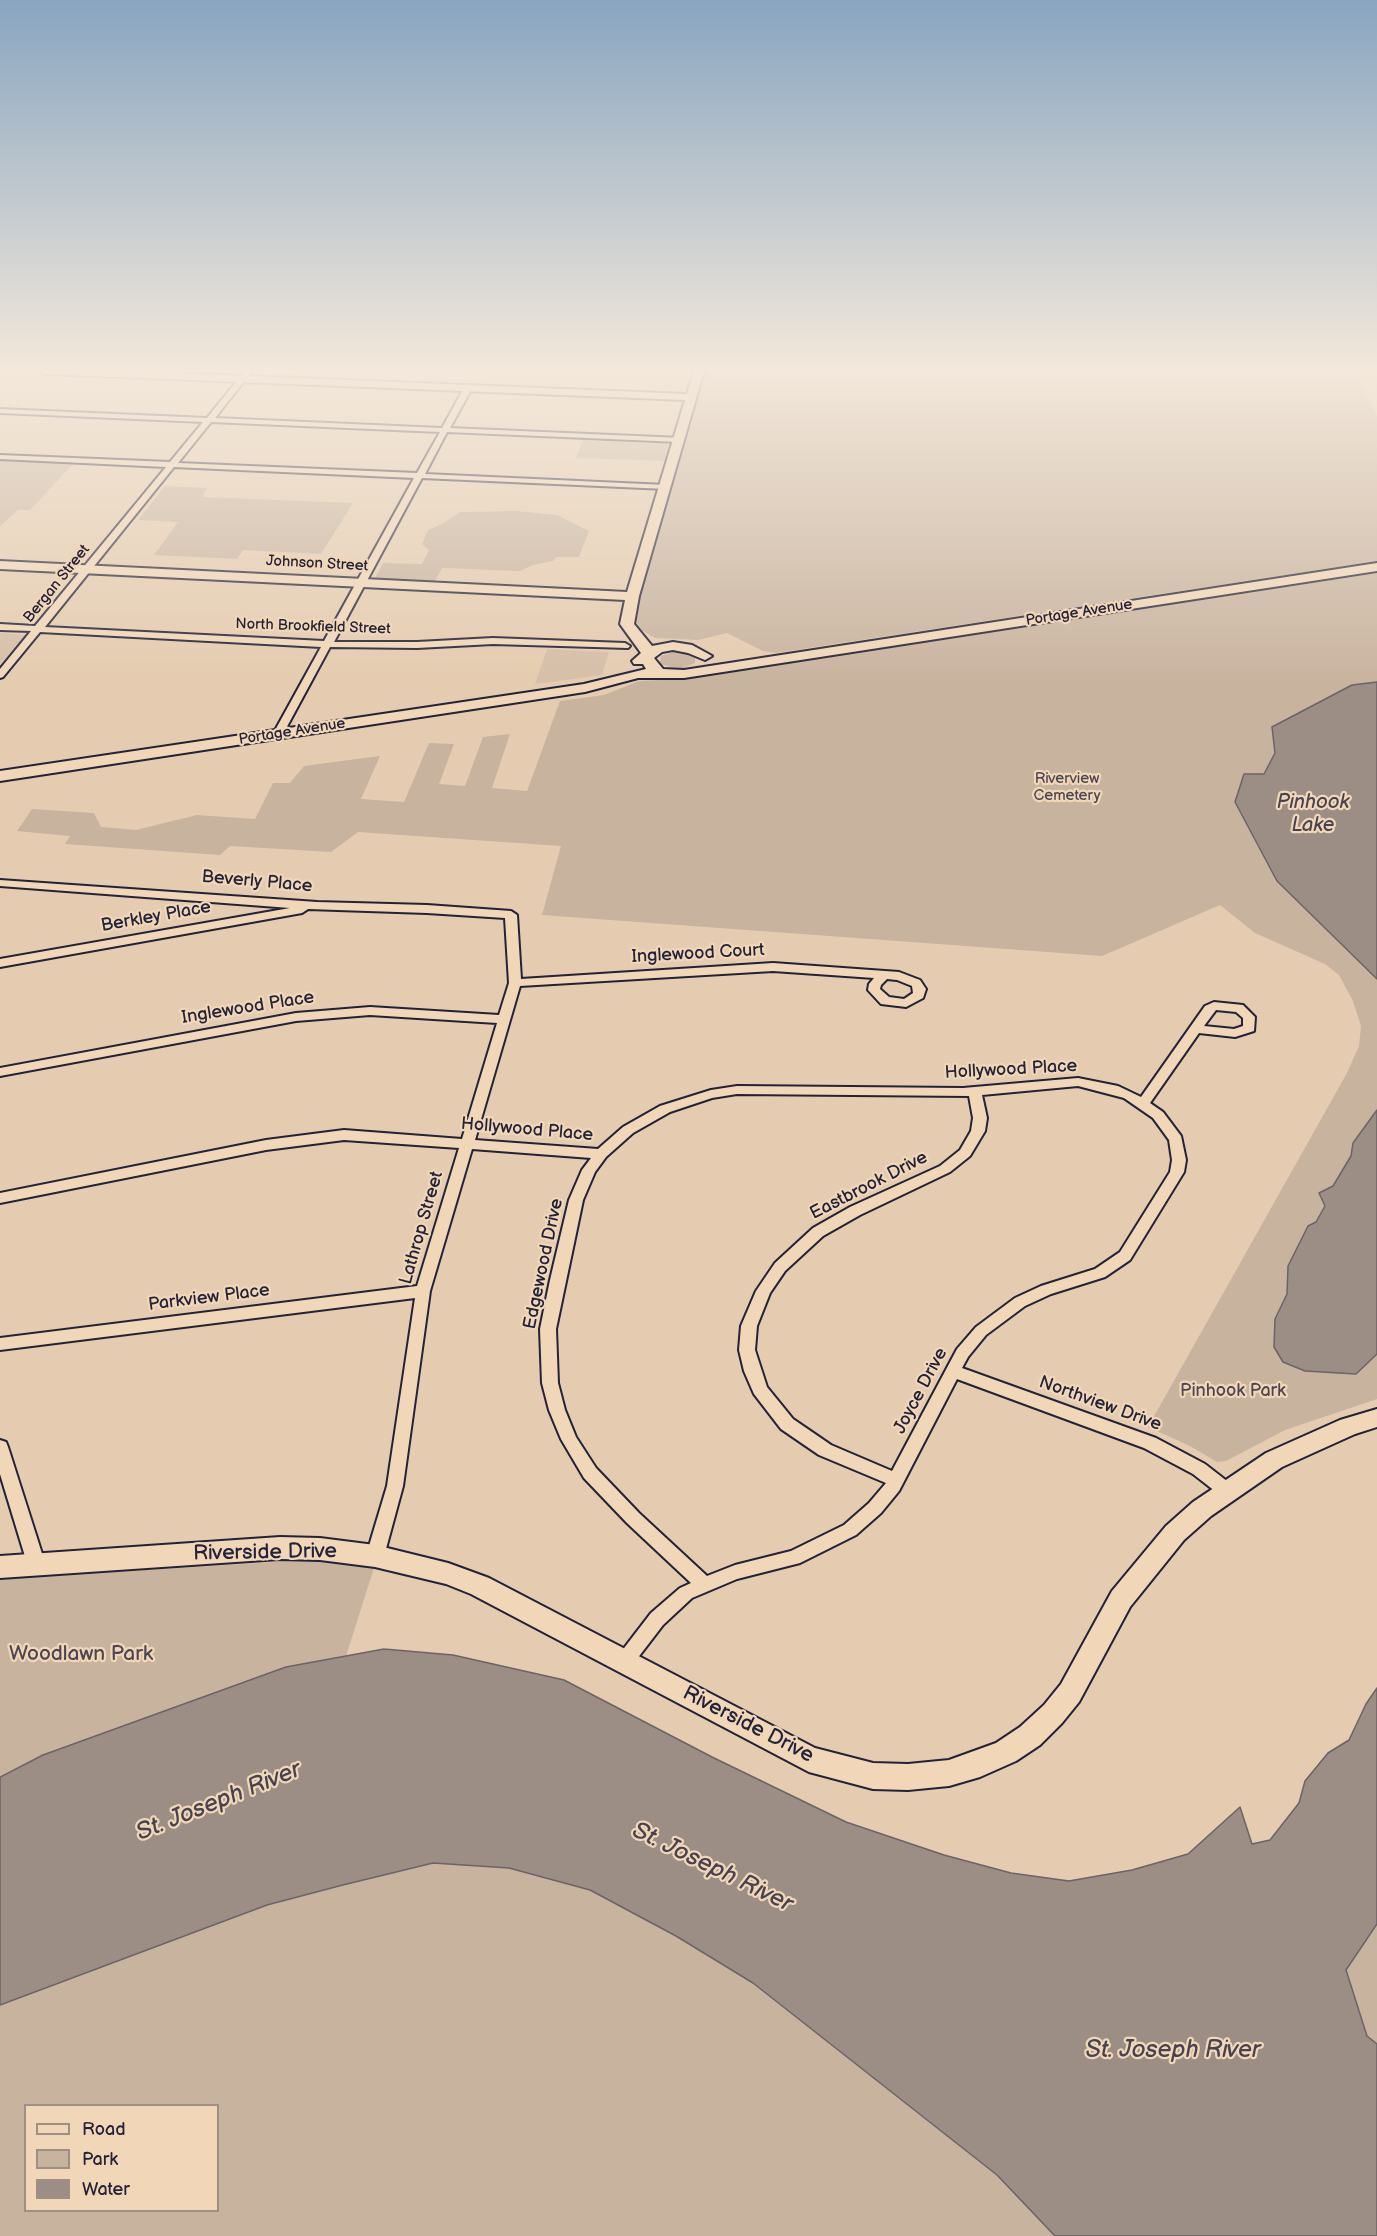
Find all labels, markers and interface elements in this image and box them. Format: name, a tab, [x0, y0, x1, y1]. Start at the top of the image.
street label: Bergan Street	[20, 541, 94, 627]
street label: Johnson Street	[265, 552, 369, 576]
street label: Portage Avenue	[1024, 596, 1134, 630]
street label: North Brookfield Street	[235, 615, 391, 639]
street label: Portage Avenue	[237, 715, 347, 749]
park label: Riverview Cemetery	[1034, 770, 1100, 805]
water label: Pinhook Lake	[1277, 791, 1349, 838]
street label: Beverly Place	[201, 866, 313, 898]
street label: Berkley Place	[99, 897, 213, 937]
street label: Inglewood Court	[631, 940, 765, 968]
street label: Inglewood Place	[180, 987, 316, 1029]
street label: Hollywood Place	[944, 1056, 1078, 1084]
street label: Hollywood Place	[460, 1113, 594, 1147]
street label: Eastbrook Drive	[807, 1147, 931, 1225]
street label: Lathrop Street	[396, 1169, 448, 1287]
street label: Edgewood Drive	[520, 1197, 568, 1331]
street label: Parkview Place	[147, 1280, 271, 1316]
street label: Joyce Drive	[889, 1344, 953, 1438]
street label: Northview Drive	[1036, 1372, 1164, 1436]
park label: Pinhook Park	[1180, 1380, 1286, 1402]
street label: Riverside Drive	[193, 1539, 337, 1567]
park label: Woodlawn Park	[9, 1642, 153, 1668]
street label: Riverside Drive	[678, 1681, 818, 1769]
water label: St. Joseph River	[132, 1756, 306, 1848]
water label: St. Joseph River	[627, 1817, 797, 1919]
water label: St. Joseph River	[1085, 2037, 1261, 2065]
legend	[24, 2104, 219, 2212]
text: Road	[82, 2119, 126, 2140]
text: Park	[82, 2149, 118, 2170]
text: Water	[82, 2179, 130, 2200]

